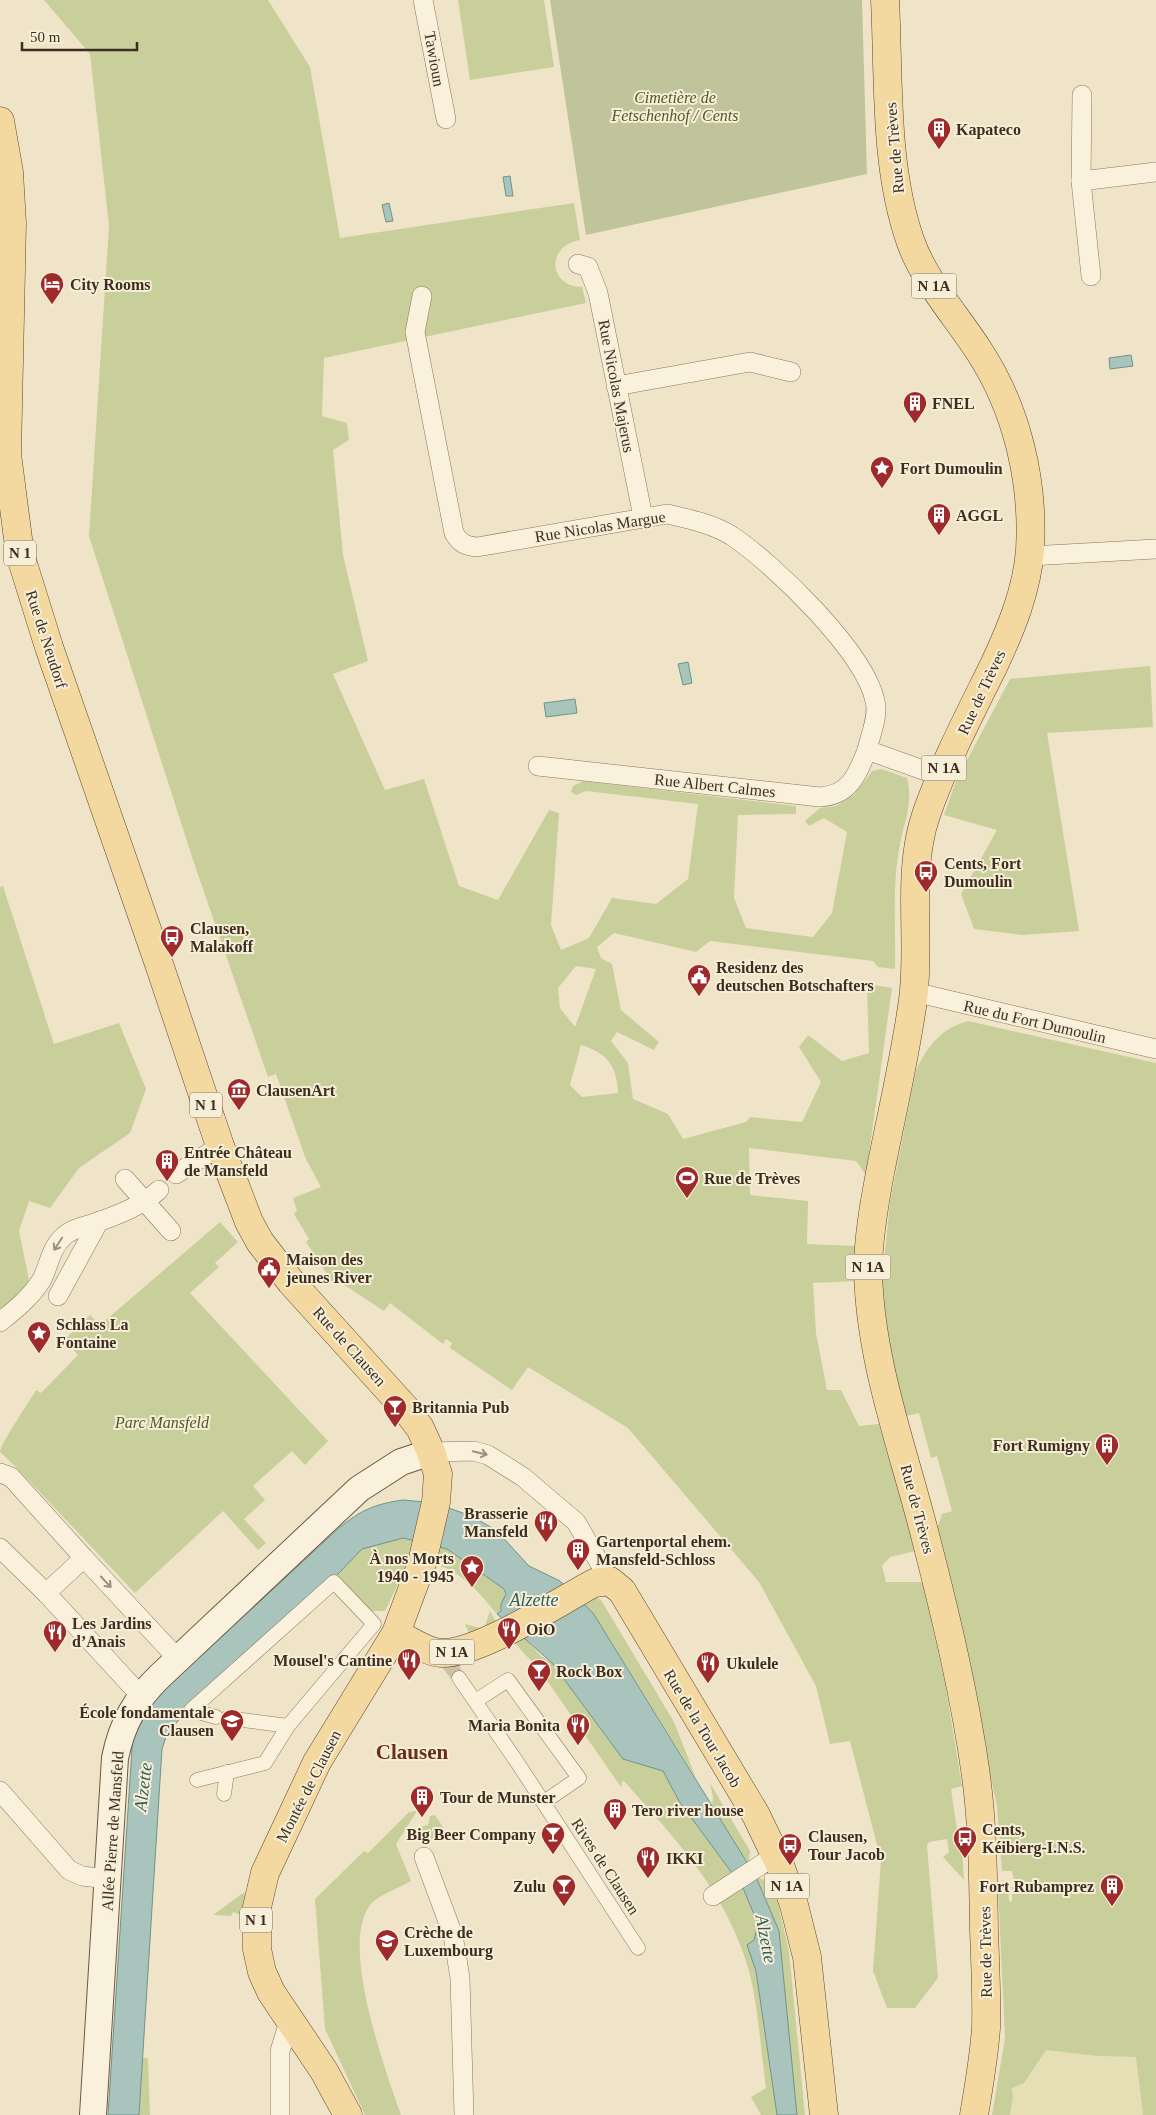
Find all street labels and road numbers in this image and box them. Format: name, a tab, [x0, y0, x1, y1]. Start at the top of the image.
street label: Tawioun	[421, 30, 448, 88]
street label: Rue de Trèves	[882, 102, 907, 194]
road number: N 1A	[912, 274, 956, 298]
street label: Rue Nicolas Majerus	[594, 318, 638, 454]
street label: Rue Nicolas Margue	[533, 508, 667, 546]
road number: N 1	[4, 540, 36, 566]
street label: Rue de Neudorf	[23, 588, 71, 691]
street label: Rue de Trèves	[954, 647, 1009, 737]
road number: N 1A	[922, 756, 966, 780]
street label: Rue Albert Calmes	[654, 771, 776, 800]
street label: Rue du Fort Dumoulin	[962, 997, 1108, 1046]
road number: N 1	[190, 1092, 222, 1118]
road number: N 1A	[846, 1254, 890, 1280]
street label: Rue de Clausen	[310, 1303, 390, 1389]
street label: Rue de Trèves	[897, 1463, 938, 1556]
road number: N 1A	[430, 1640, 474, 1664]
street label: Rue de la Tour Jacob	[661, 1666, 745, 1790]
street label: Montée de Clausen	[273, 1727, 344, 1845]
street label: Allée Pierre de Mansfeld	[98, 1750, 127, 1912]
street label: Rives de Clausen	[568, 1815, 643, 1917]
road number: N 1A	[764, 1874, 810, 1898]
street label: Rue de Trèves	[976, 1906, 995, 1998]
road number: N 1	[240, 1908, 272, 1932]

